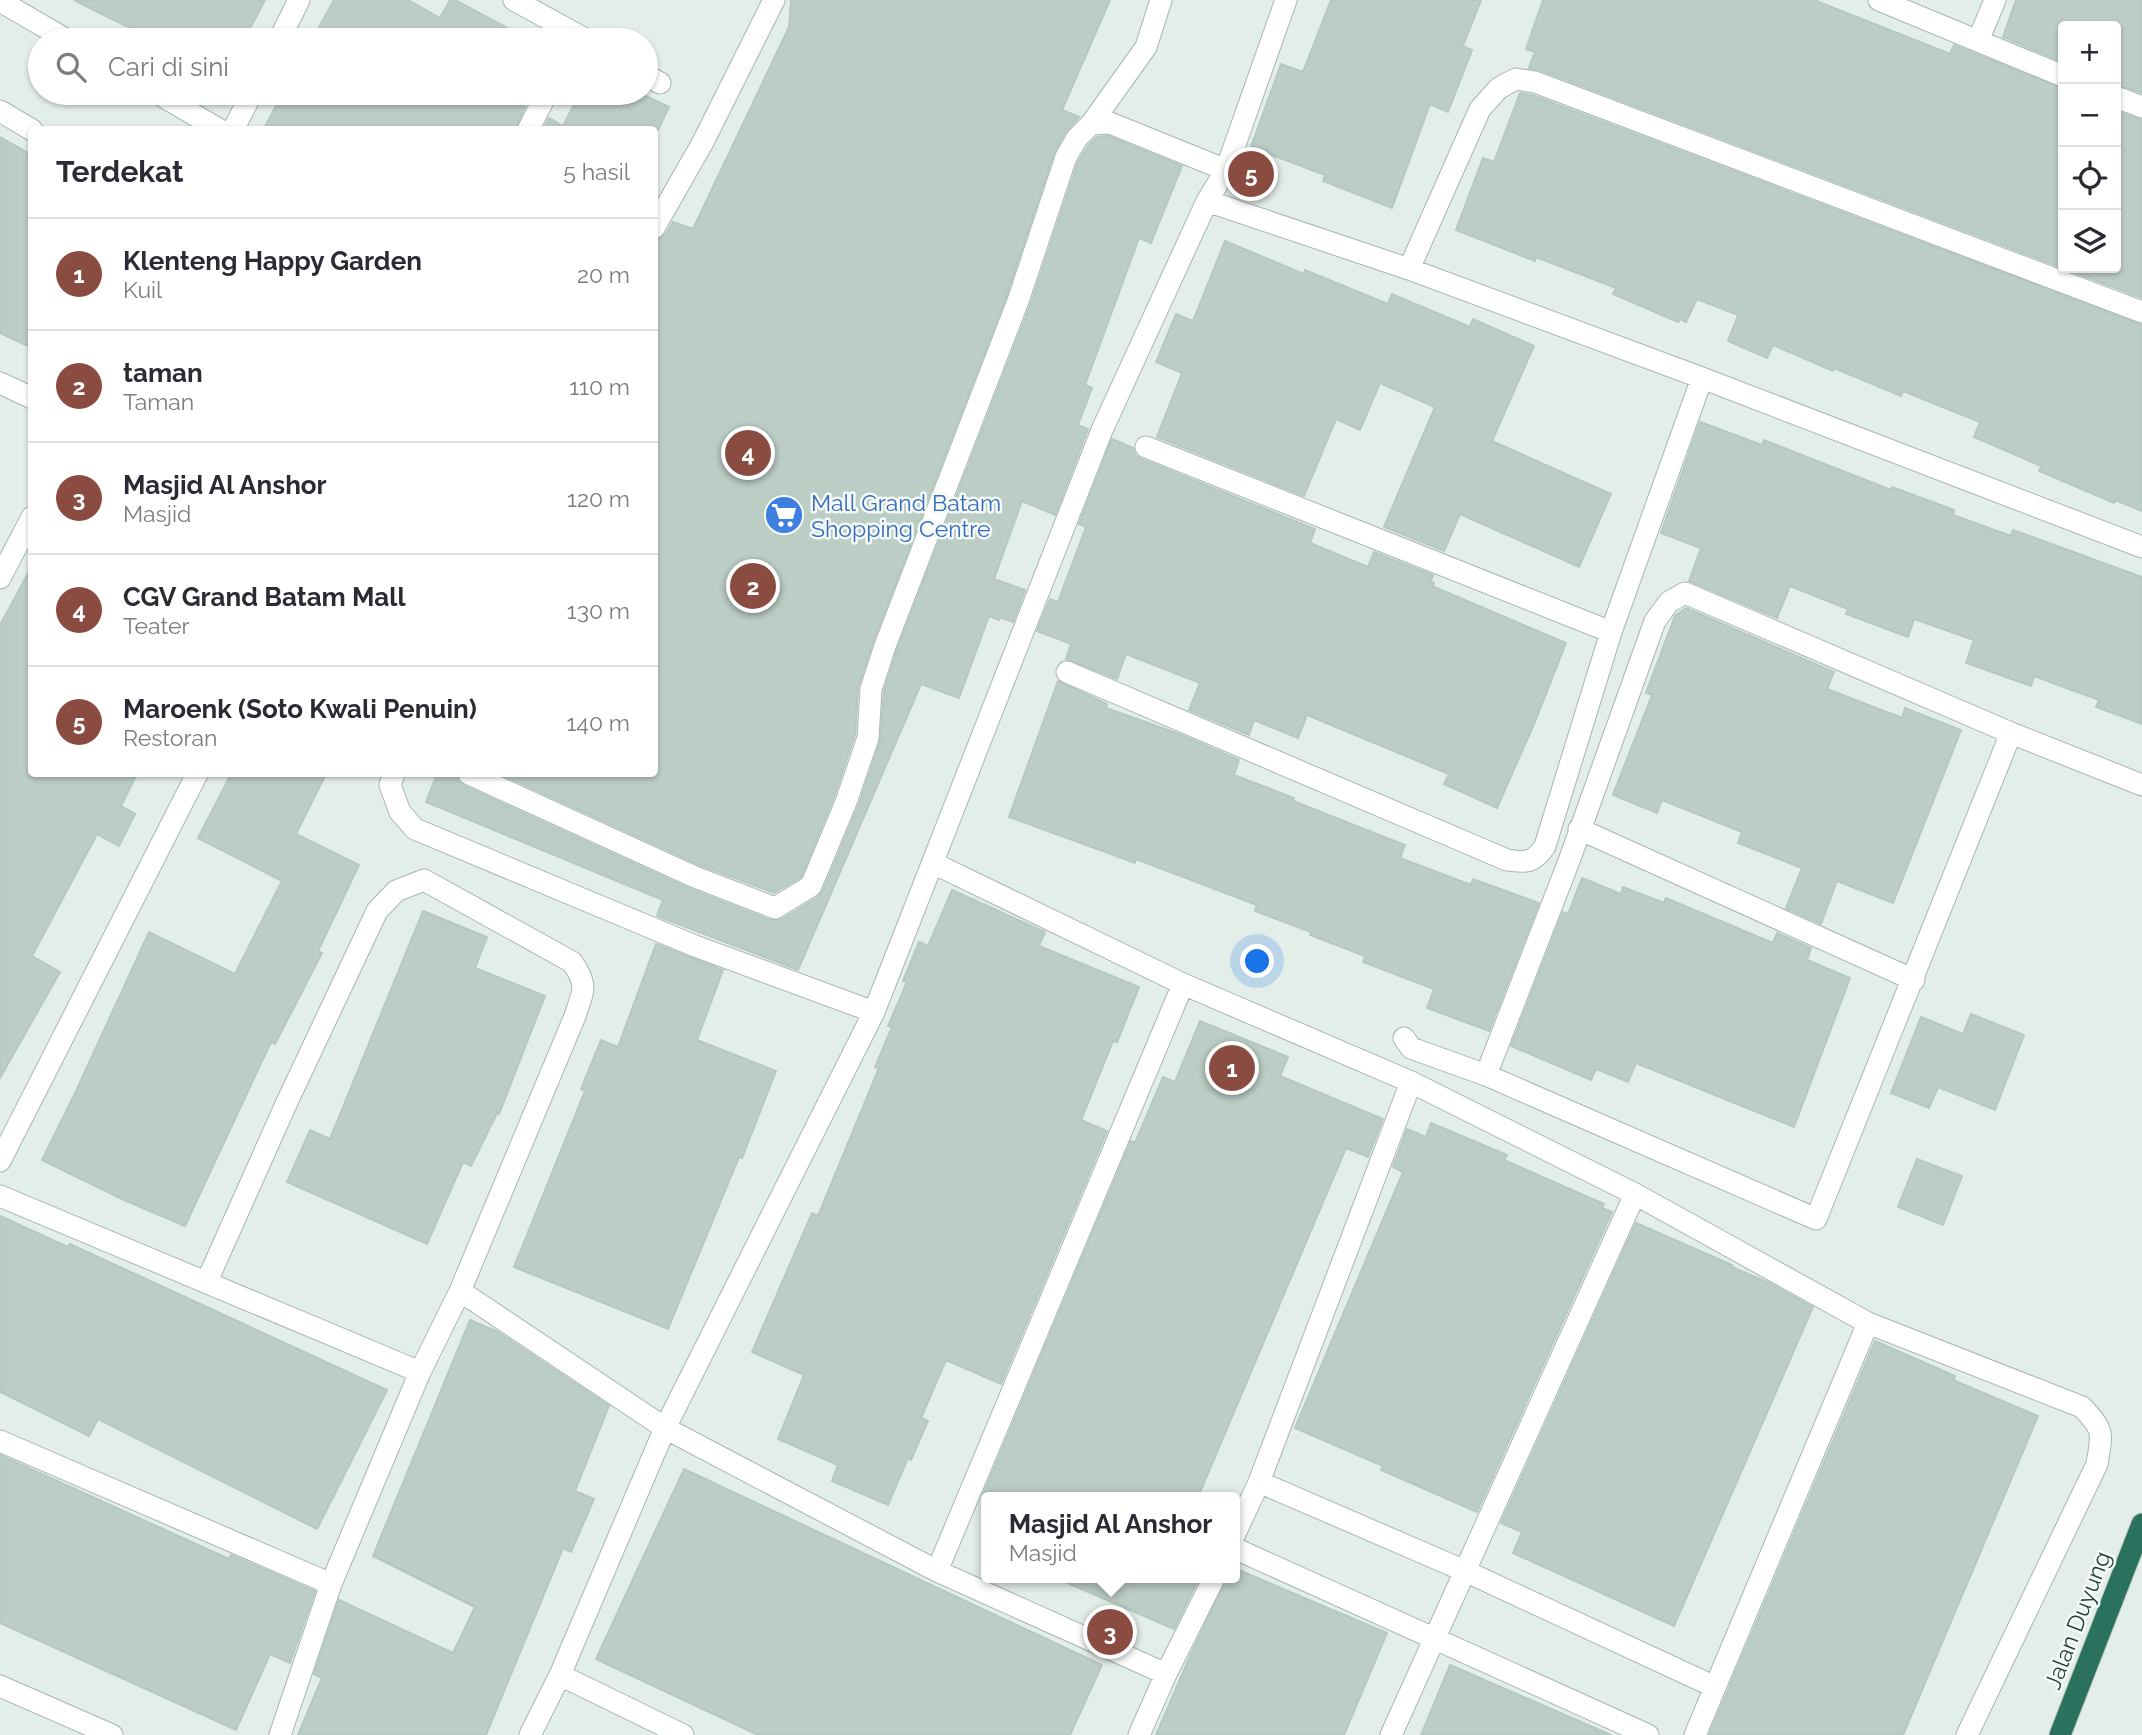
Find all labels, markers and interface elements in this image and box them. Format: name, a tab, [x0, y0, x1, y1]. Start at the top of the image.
map controls	[2058, 21, 2121, 273]
button: +	[2058, 21, 2121, 84]
search box	[28, 28, 658, 105]
icon: search	[52, 48, 90, 86]
text: Cari di sini	[108, 52, 229, 82]
button: −	[2058, 84, 2121, 147]
button: locate	[2058, 147, 2121, 210]
pin: 5	[1228, 148, 1274, 200]
text: Terdekat	[56, 154, 184, 189]
text: 5 hasil	[563, 158, 630, 185]
button: layers	[2058, 210, 2121, 273]
text: Klenteng Happy Garden	[123, 246, 422, 276]
text: 1	[73, 261, 85, 288]
text: 20 m	[577, 261, 630, 288]
text: Kuil	[123, 276, 162, 303]
text: taman	[123, 358, 203, 388]
text: 2	[73, 373, 85, 400]
text: 110 m	[569, 373, 630, 400]
text: Taman	[123, 388, 194, 415]
pin: 4	[725, 427, 771, 479]
text: Masjid Al Anshor	[123, 470, 327, 500]
text: 3	[73, 485, 85, 512]
text: 120 m	[567, 485, 630, 512]
place label: Mall Grand Batam Shopping Centre	[811, 489, 1001, 542]
supermarket icon: Mall Grand Batam Shopping Centre	[763, 494, 805, 536]
text: Masjid	[123, 500, 191, 527]
pin: 2	[730, 560, 776, 612]
text: CGV Grand Batam Mall	[123, 582, 406, 612]
text: 4	[72, 597, 86, 624]
text: 130 m	[567, 597, 630, 624]
text: Teater	[123, 612, 189, 639]
text: Maroenk (Soto Kwali Penuin)	[123, 694, 477, 724]
text: 5	[73, 709, 85, 736]
text: 140 m	[567, 709, 630, 736]
text: Restoran	[123, 724, 217, 751]
your location	[1240, 944, 1274, 978]
pin: 1	[1209, 1042, 1255, 1094]
popup	[981, 1492, 1240, 1583]
text: Masjid Al Anshor	[1009, 1509, 1212, 1539]
text: Masjid	[1009, 1539, 1077, 1566]
street label: Jalan Duyung	[2038, 1547, 2116, 1693]
pin: 3	[1087, 1606, 1133, 1658]

